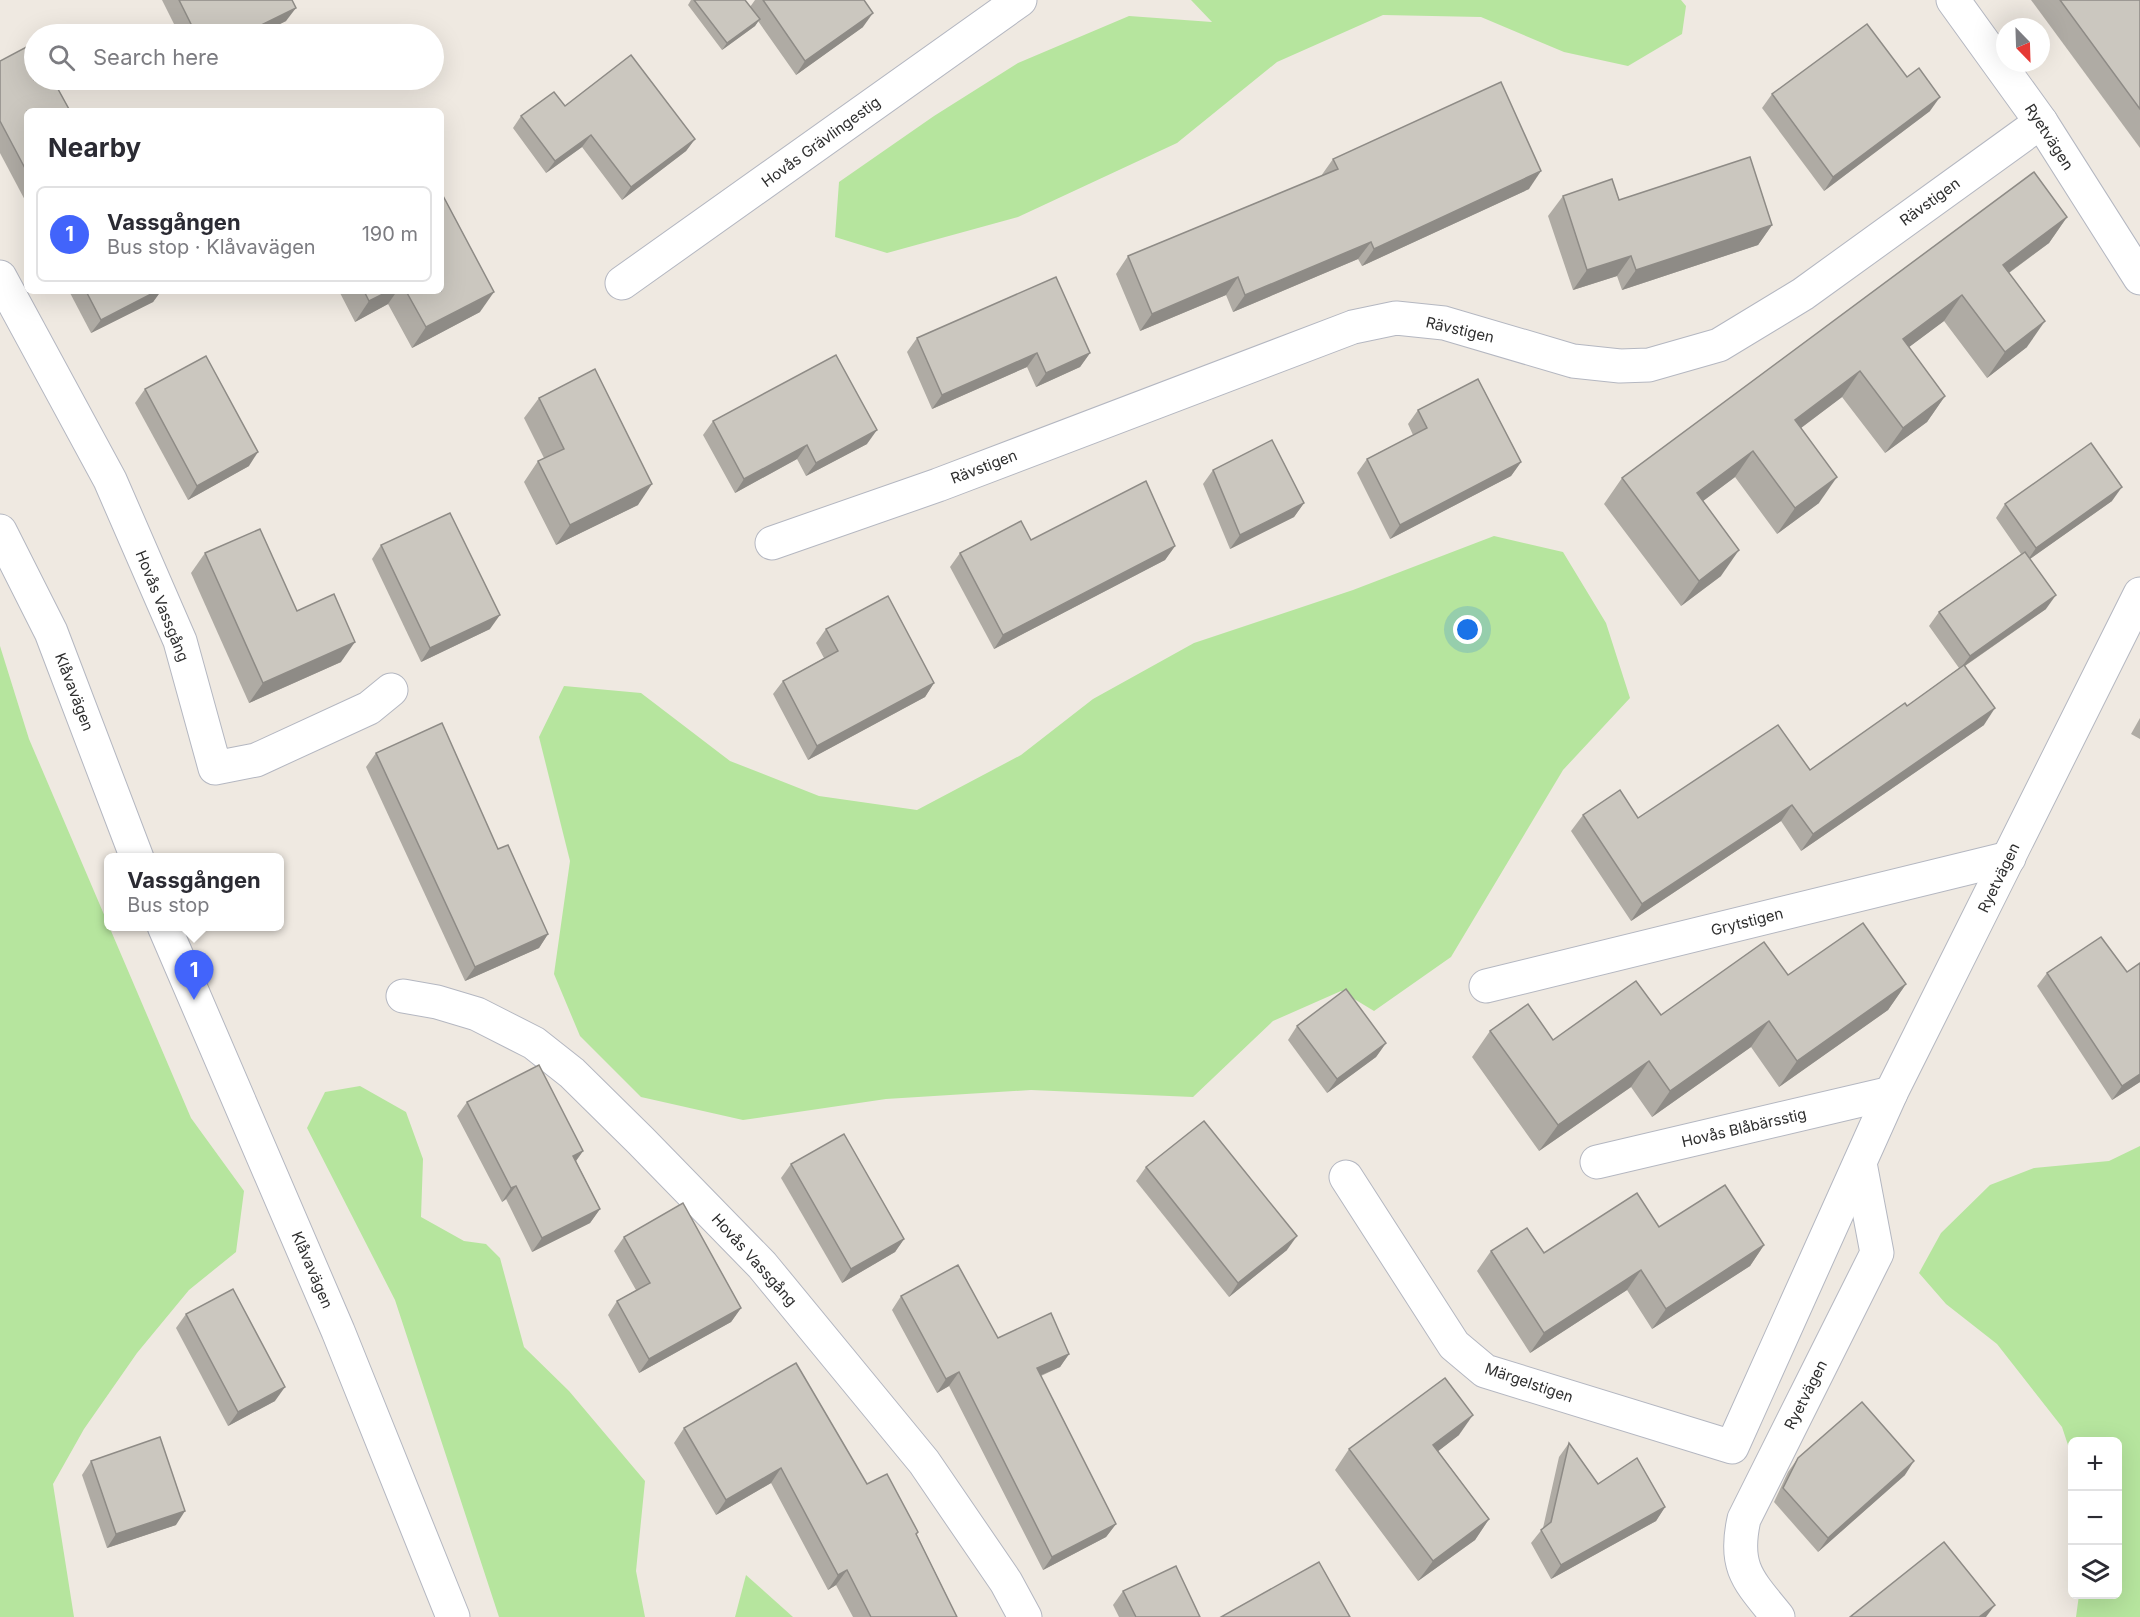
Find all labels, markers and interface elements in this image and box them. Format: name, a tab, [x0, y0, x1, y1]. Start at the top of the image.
north arrow	[1996, 18, 2050, 72]
search box	[24, 24, 444, 90]
icon: search	[45, 41, 78, 74]
text: Search here	[93, 44, 219, 70]
street label: Hovås Grävlingestig	[758, 92, 884, 191]
street label: Ryetvägen	[2021, 100, 2078, 173]
text: Nearby	[48, 132, 141, 163]
street label: Rävstigen	[1896, 173, 1963, 230]
text: Vassgången	[107, 209, 241, 235]
text: 1	[65, 222, 74, 246]
text: 190 m	[362, 222, 418, 246]
text: Bus stop · Klåvavägen	[107, 235, 316, 259]
street label: Rävstigen	[1424, 312, 1496, 347]
street label: Rävstigen	[948, 445, 1020, 488]
street label: Hovås Vassgång	[131, 547, 193, 664]
your location	[1453, 615, 1482, 644]
street label: Klåvavägen	[51, 650, 98, 734]
street label: Ryetvägen	[1974, 840, 2024, 916]
popup	[104, 853, 284, 931]
text: Vassgången	[127, 867, 261, 893]
text: Bus stop	[127, 893, 209, 917]
street label: Grytstigen	[1709, 903, 1785, 940]
pin: 1	[174, 950, 214, 1000]
street label: Hovås Blåbärsstig	[1680, 1104, 1808, 1151]
street label: Hovås Vassgång	[708, 1209, 801, 1310]
street label: Klåvavägen	[288, 1228, 337, 1311]
street label: Ryetvägen	[1780, 1357, 1831, 1433]
street label: Märgelstigen	[1482, 1359, 1576, 1407]
map controls	[2068, 1437, 2122, 1599]
button: +	[2068, 1437, 2122, 1491]
button: −	[2068, 1491, 2122, 1545]
button: layers	[2068, 1545, 2122, 1599]

